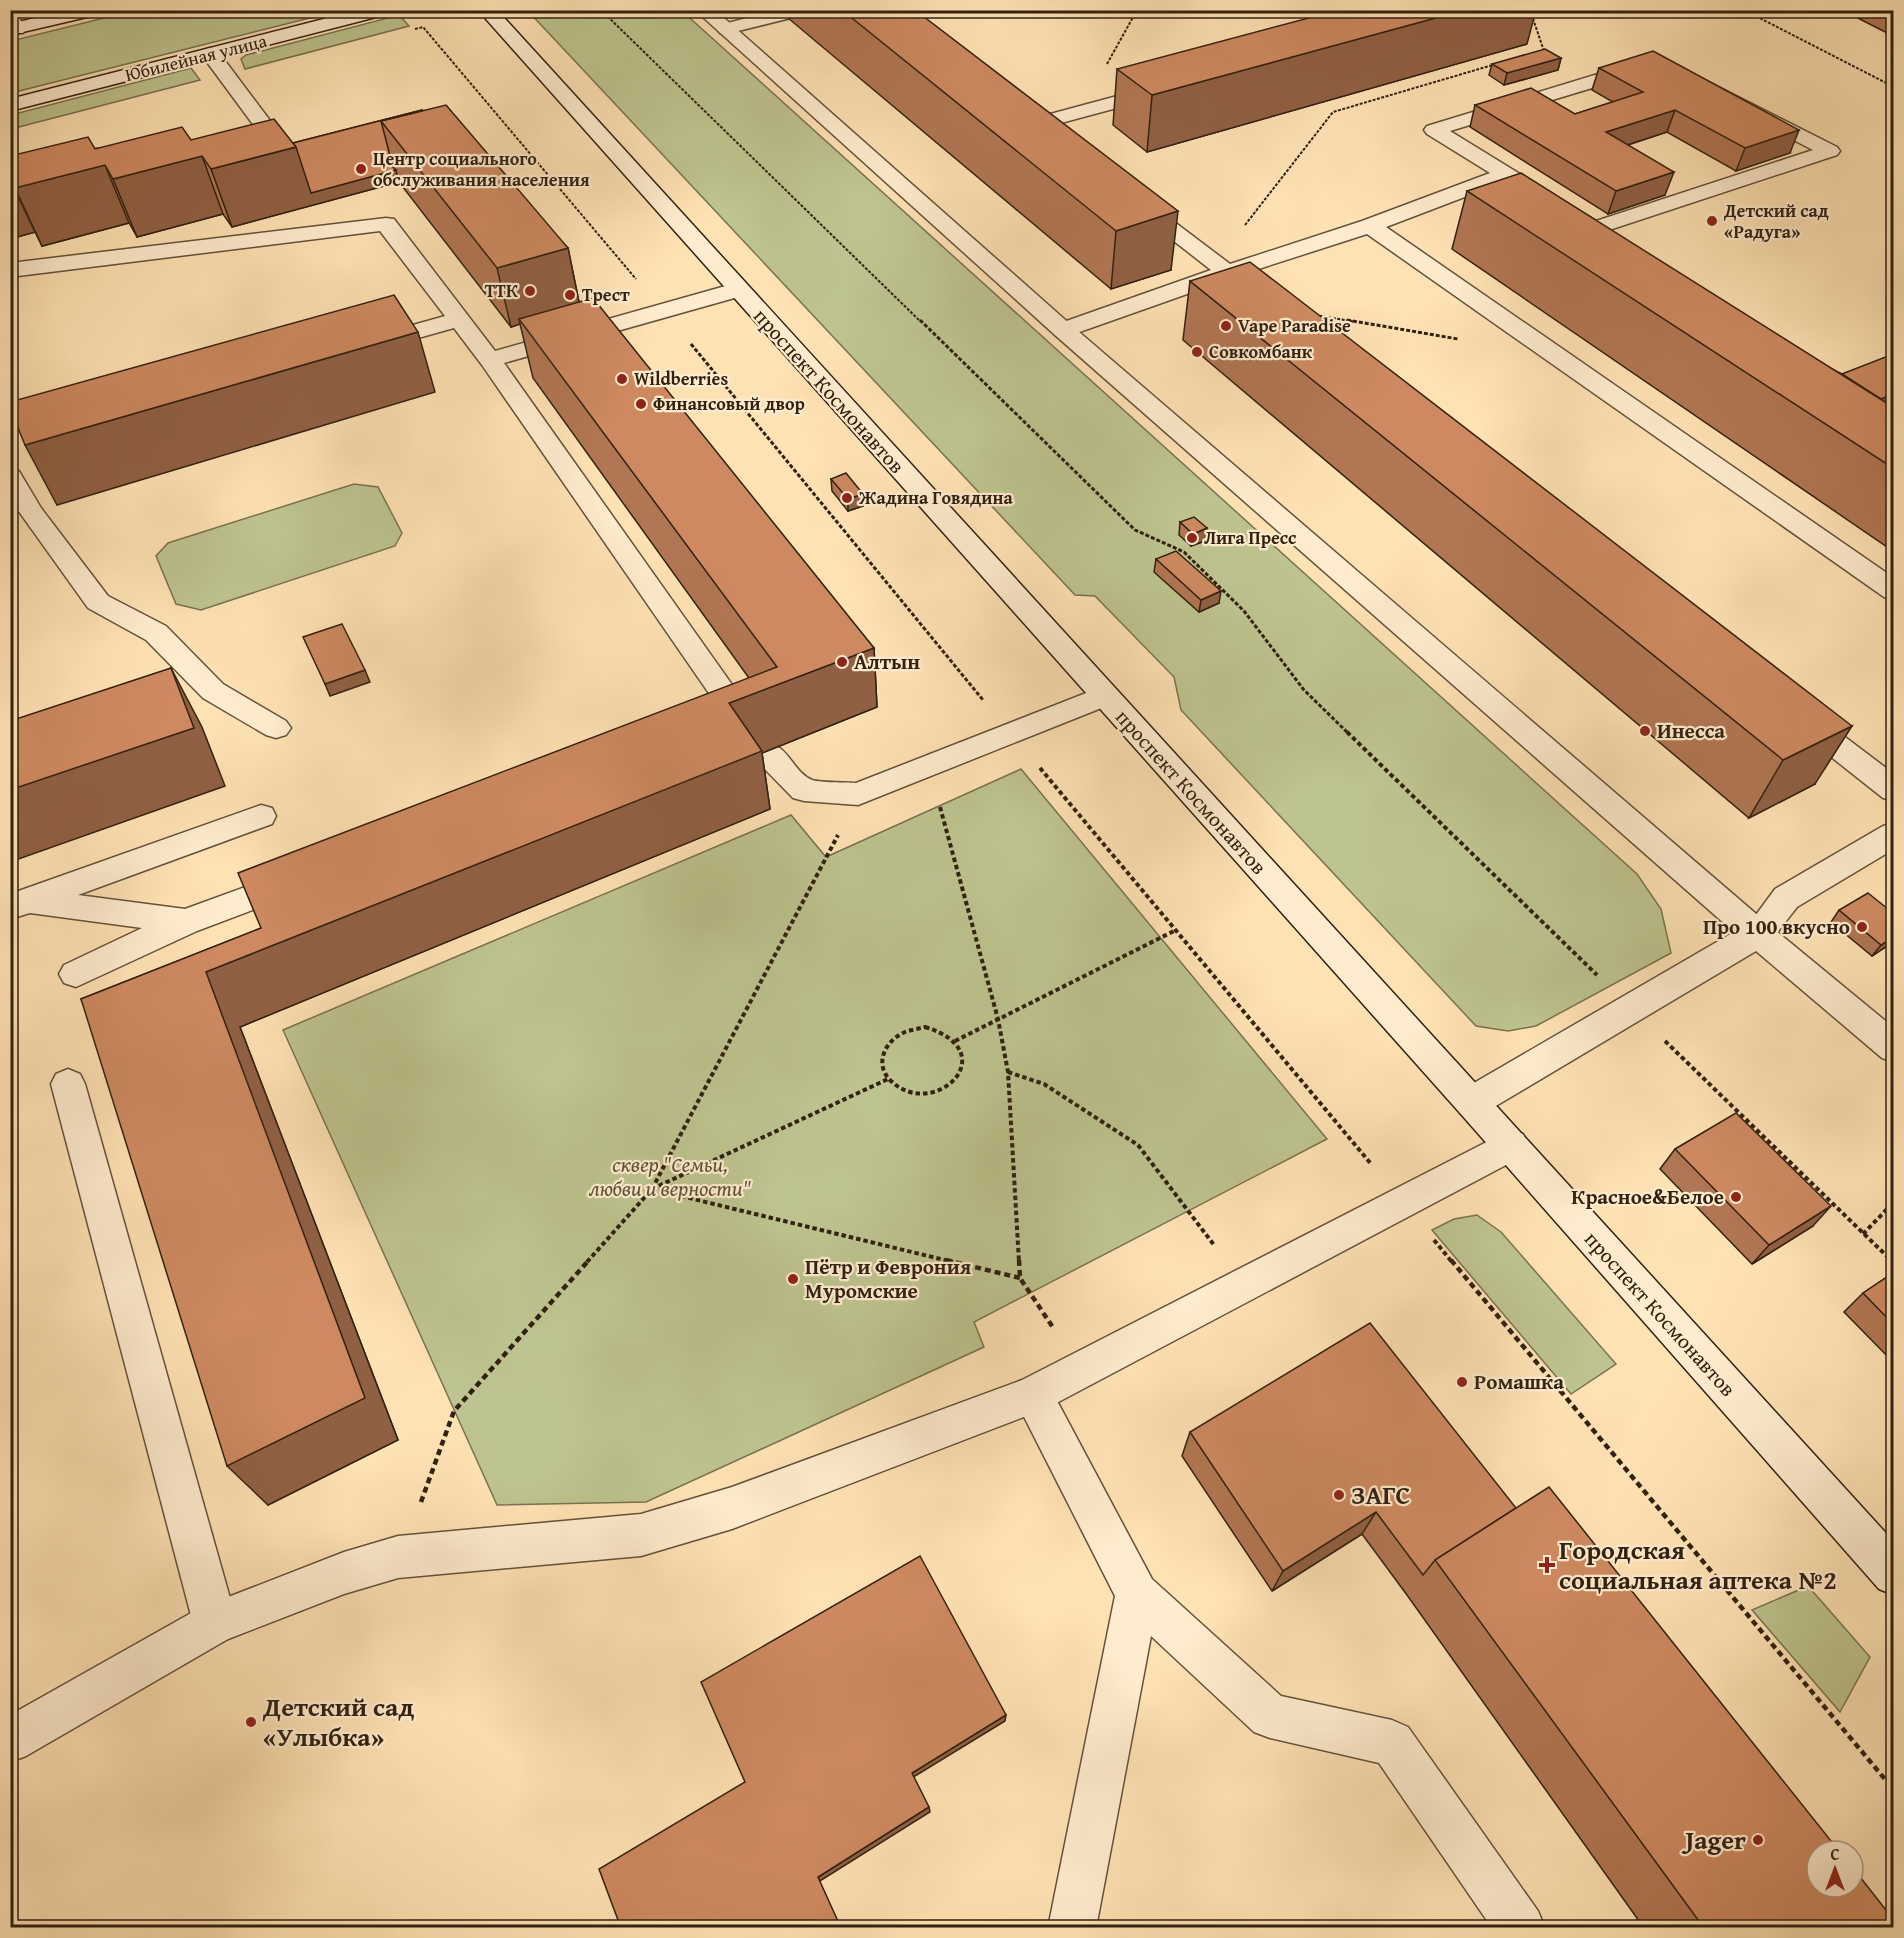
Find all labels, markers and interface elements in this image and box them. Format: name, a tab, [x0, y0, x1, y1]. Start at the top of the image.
street label: Юбилейная улица	[122, 27, 270, 88]
place label: Центр социального обслуживания населения	[373, 145, 590, 193]
marker: Центр социального обслуживания населения	[354, 162, 368, 176]
place label: Детский сад «Радуга»	[1723, 197, 1829, 245]
marker: Детский сад «Радуга»	[1705, 214, 1719, 228]
place label: ТТК	[485, 277, 518, 304]
place label: Трест	[582, 281, 630, 308]
marker: ТТК	[523, 284, 537, 298]
marker: Трест	[563, 288, 577, 302]
street label: проспект Космонавтов	[747, 301, 912, 480]
place label: Vape Paradise	[1238, 312, 1351, 339]
marker: Vape Paradise	[1219, 319, 1233, 333]
place label: Совкомбанк	[1209, 338, 1313, 365]
marker: Совкомбанк	[1190, 345, 1204, 359]
place label: Wildberries	[634, 365, 728, 392]
marker: Wildberries	[615, 372, 629, 386]
place label: Финансовый двор	[653, 390, 805, 417]
marker: Финансовый двор	[634, 397, 648, 411]
place label: Жадина Говядина	[858, 484, 1014, 511]
marker: Жадина Говядина	[840, 491, 854, 505]
place label: Лига Пресс	[1204, 524, 1296, 551]
marker: Лига Пресс	[1185, 531, 1199, 545]
place label: Алтын	[854, 646, 920, 677]
marker: Алтын	[835, 655, 849, 669]
street label: проспект Космонавтов	[1109, 702, 1274, 881]
place label: Инесса	[1657, 715, 1725, 746]
marker: Инесса	[1638, 724, 1652, 738]
place label: Про 100 вкусно	[1703, 911, 1850, 942]
marker: Про 100 вкусно	[1855, 920, 1869, 934]
park label: сквер "Семьи, любви и верности"	[589, 1149, 752, 1204]
place label: Красное&Белое	[1571, 1181, 1724, 1212]
marker: Красное&Белое	[1729, 1190, 1743, 1204]
street label: проспект Космонавтов	[1578, 1224, 1743, 1403]
place label: Пётр и Феврония Муромские	[805, 1251, 971, 1306]
marker: Пётр и Феврония Муромские	[786, 1272, 800, 1286]
place label: Ромашка	[1474, 1366, 1564, 1397]
marker: Ромашка	[1455, 1375, 1469, 1389]
place label: ЗАГС	[1351, 1475, 1410, 1514]
marker: ЗАГС	[1332, 1488, 1346, 1502]
place label: Городская социальная аптека №2	[1559, 1530, 1837, 1599]
marker: Городская социальная аптека №2	[1540, 1558, 1554, 1572]
place label: Детский сад «Улыбка»	[262, 1687, 414, 1756]
marker: Детский сад «Улыбка»	[244, 1715, 258, 1729]
place label: Jager	[1681, 1820, 1746, 1859]
marker: Jager	[1751, 1833, 1765, 1847]
north arrow	[1805, 1839, 1865, 1899]
text: С	[1830, 1842, 1840, 1866]

